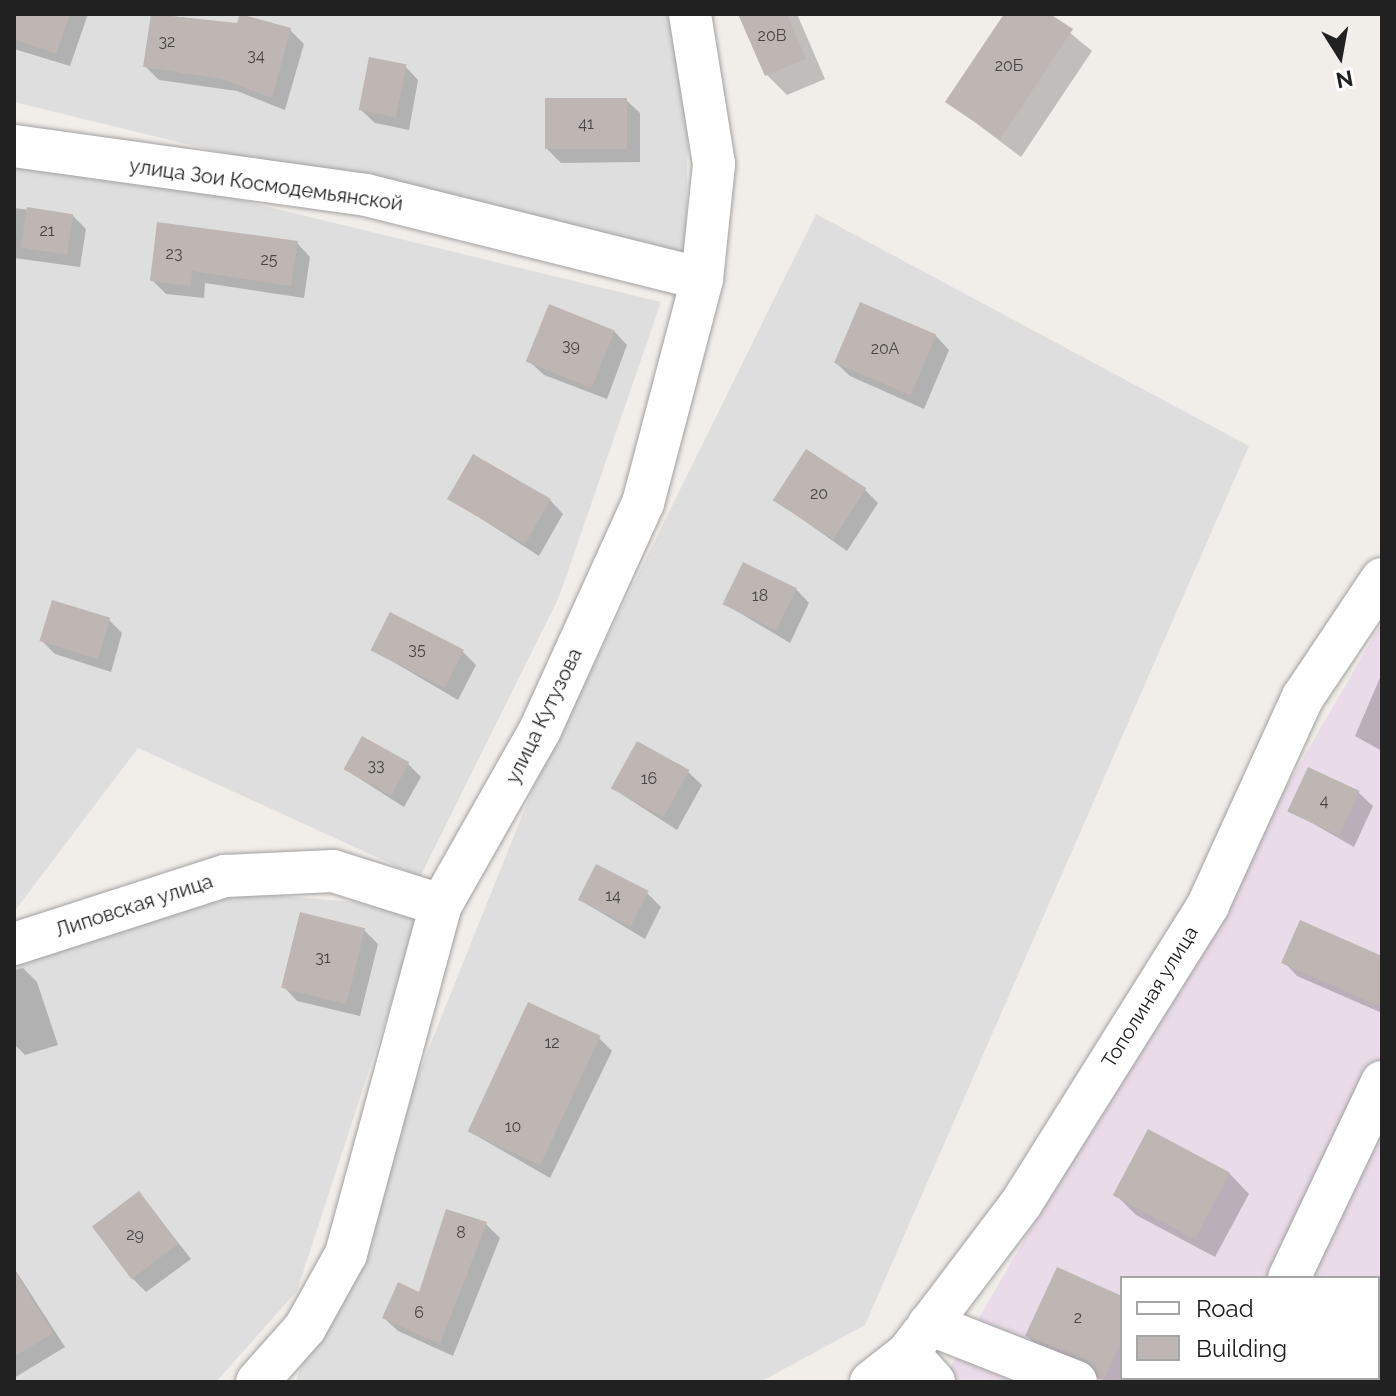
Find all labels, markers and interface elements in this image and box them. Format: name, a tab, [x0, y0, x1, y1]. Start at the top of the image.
north arrow	[1300, 16, 1380, 96]
house number: 20В	[758, 26, 786, 46]
house number: 32	[159, 32, 175, 52]
house number: 34	[247, 46, 265, 66]
house number: 20Б	[995, 56, 1023, 76]
text: N	[1334, 65, 1355, 94]
house number: 41	[578, 114, 594, 134]
street label: улица Зои Космодемьянской	[128, 154, 404, 216]
house number: 21	[39, 221, 55, 241]
house number: 23	[166, 244, 182, 264]
house number: 25	[260, 250, 278, 270]
house number: 39	[562, 336, 580, 356]
house number: 20А	[871, 339, 899, 359]
house number: 20	[810, 484, 828, 504]
house number: 18	[752, 586, 768, 606]
house number: 35	[408, 640, 426, 660]
street label: улица Кутузова	[501, 644, 587, 788]
house number: 33	[367, 756, 385, 776]
house number: 16	[641, 769, 657, 789]
house number: 4	[1320, 791, 1328, 811]
street label: Липовская улица	[52, 869, 216, 943]
house number: 14	[605, 886, 621, 906]
street label: Тополиная улица	[1097, 922, 1203, 1072]
house number: 31	[315, 948, 331, 968]
house number: 12	[544, 1033, 560, 1053]
house number: 10	[505, 1117, 521, 1137]
house number: 8	[456, 1223, 466, 1243]
house number: 29	[126, 1225, 144, 1245]
legend	[1120, 1276, 1380, 1380]
text: Road	[1196, 1294, 1254, 1323]
house number: 6	[414, 1303, 424, 1323]
house number: 2	[1074, 1308, 1082, 1328]
text: Building	[1196, 1334, 1287, 1363]

